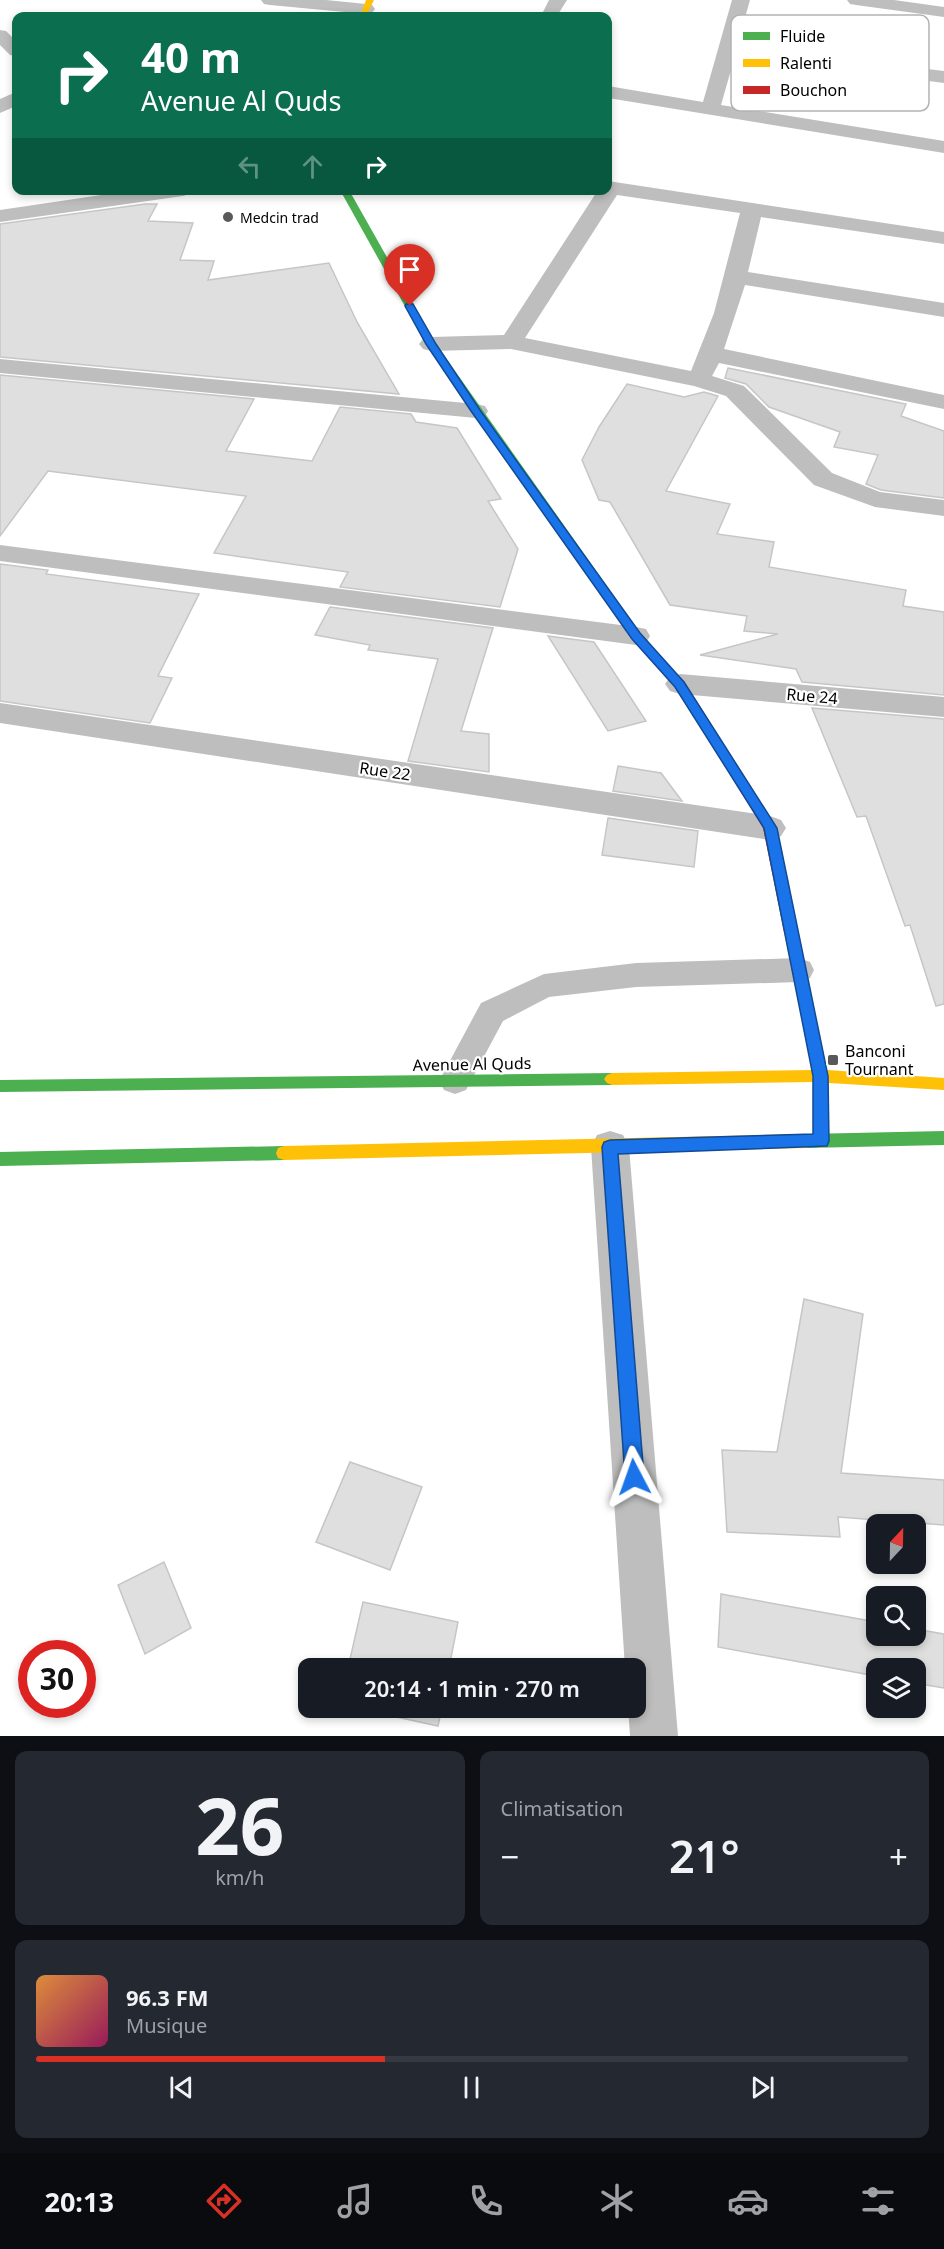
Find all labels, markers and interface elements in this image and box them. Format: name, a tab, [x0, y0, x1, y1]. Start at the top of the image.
legend	[731, 15, 929, 111]
text: Fluide	[780, 25, 825, 47]
text: 40 m	[141, 28, 241, 85]
icon: right	[42, 36, 120, 114]
text: Ralenti	[780, 52, 832, 74]
text: Bouchon	[780, 79, 847, 101]
text: Avenue Al Quds	[141, 82, 341, 119]
icon: left	[233, 150, 266, 183]
icon: ahead	[296, 150, 329, 183]
icon: right	[359, 150, 392, 183]
place label: Medcin trad	[240, 208, 319, 227]
marker: Medcin trad	[221, 210, 235, 224]
pin	[384, 244, 435, 306]
icon: arrive	[393, 253, 426, 286]
street label: Rue 24	[785, 683, 839, 709]
street label: Rue 22	[358, 757, 412, 785]
place label: Banconi Tournant	[845, 1040, 914, 1080]
street label: Avenue Al Quds	[412, 1052, 532, 1076]
marker: Banconi Tournant	[826, 1053, 840, 1067]
position arrow	[602, 1445, 666, 1509]
north arrow	[866, 1514, 926, 1574]
map controls	[866, 1514, 926, 1718]
button: search	[866, 1586, 926, 1646]
speed limit sign: 30	[18, 1640, 96, 1718]
button: layers	[866, 1658, 926, 1718]
text: 20:14 · 1 min · 270 m	[364, 1673, 580, 1703]
text: 26	[195, 1772, 284, 1878]
text: Climatisation	[501, 1795, 623, 1822]
text: 21°	[669, 1825, 740, 1886]
text: −	[501, 1834, 519, 1879]
text: +	[889, 1834, 908, 1879]
text: km/h	[215, 1864, 264, 1891]
text: 96.3 FM	[126, 1982, 208, 2012]
text: Musique	[126, 2012, 207, 2039]
icon: previous	[165, 2071, 198, 2104]
icon: pause	[455, 2071, 488, 2104]
icon: next	[746, 2071, 779, 2104]
icon: directions	[203, 2180, 245, 2222]
icon: music	[334, 2180, 376, 2222]
icon: phone	[465, 2180, 507, 2222]
icon: climate	[596, 2180, 638, 2222]
icon: car	[727, 2180, 769, 2222]
icon: filters	[857, 2180, 899, 2222]
text: 20:13	[44, 2183, 114, 2220]

